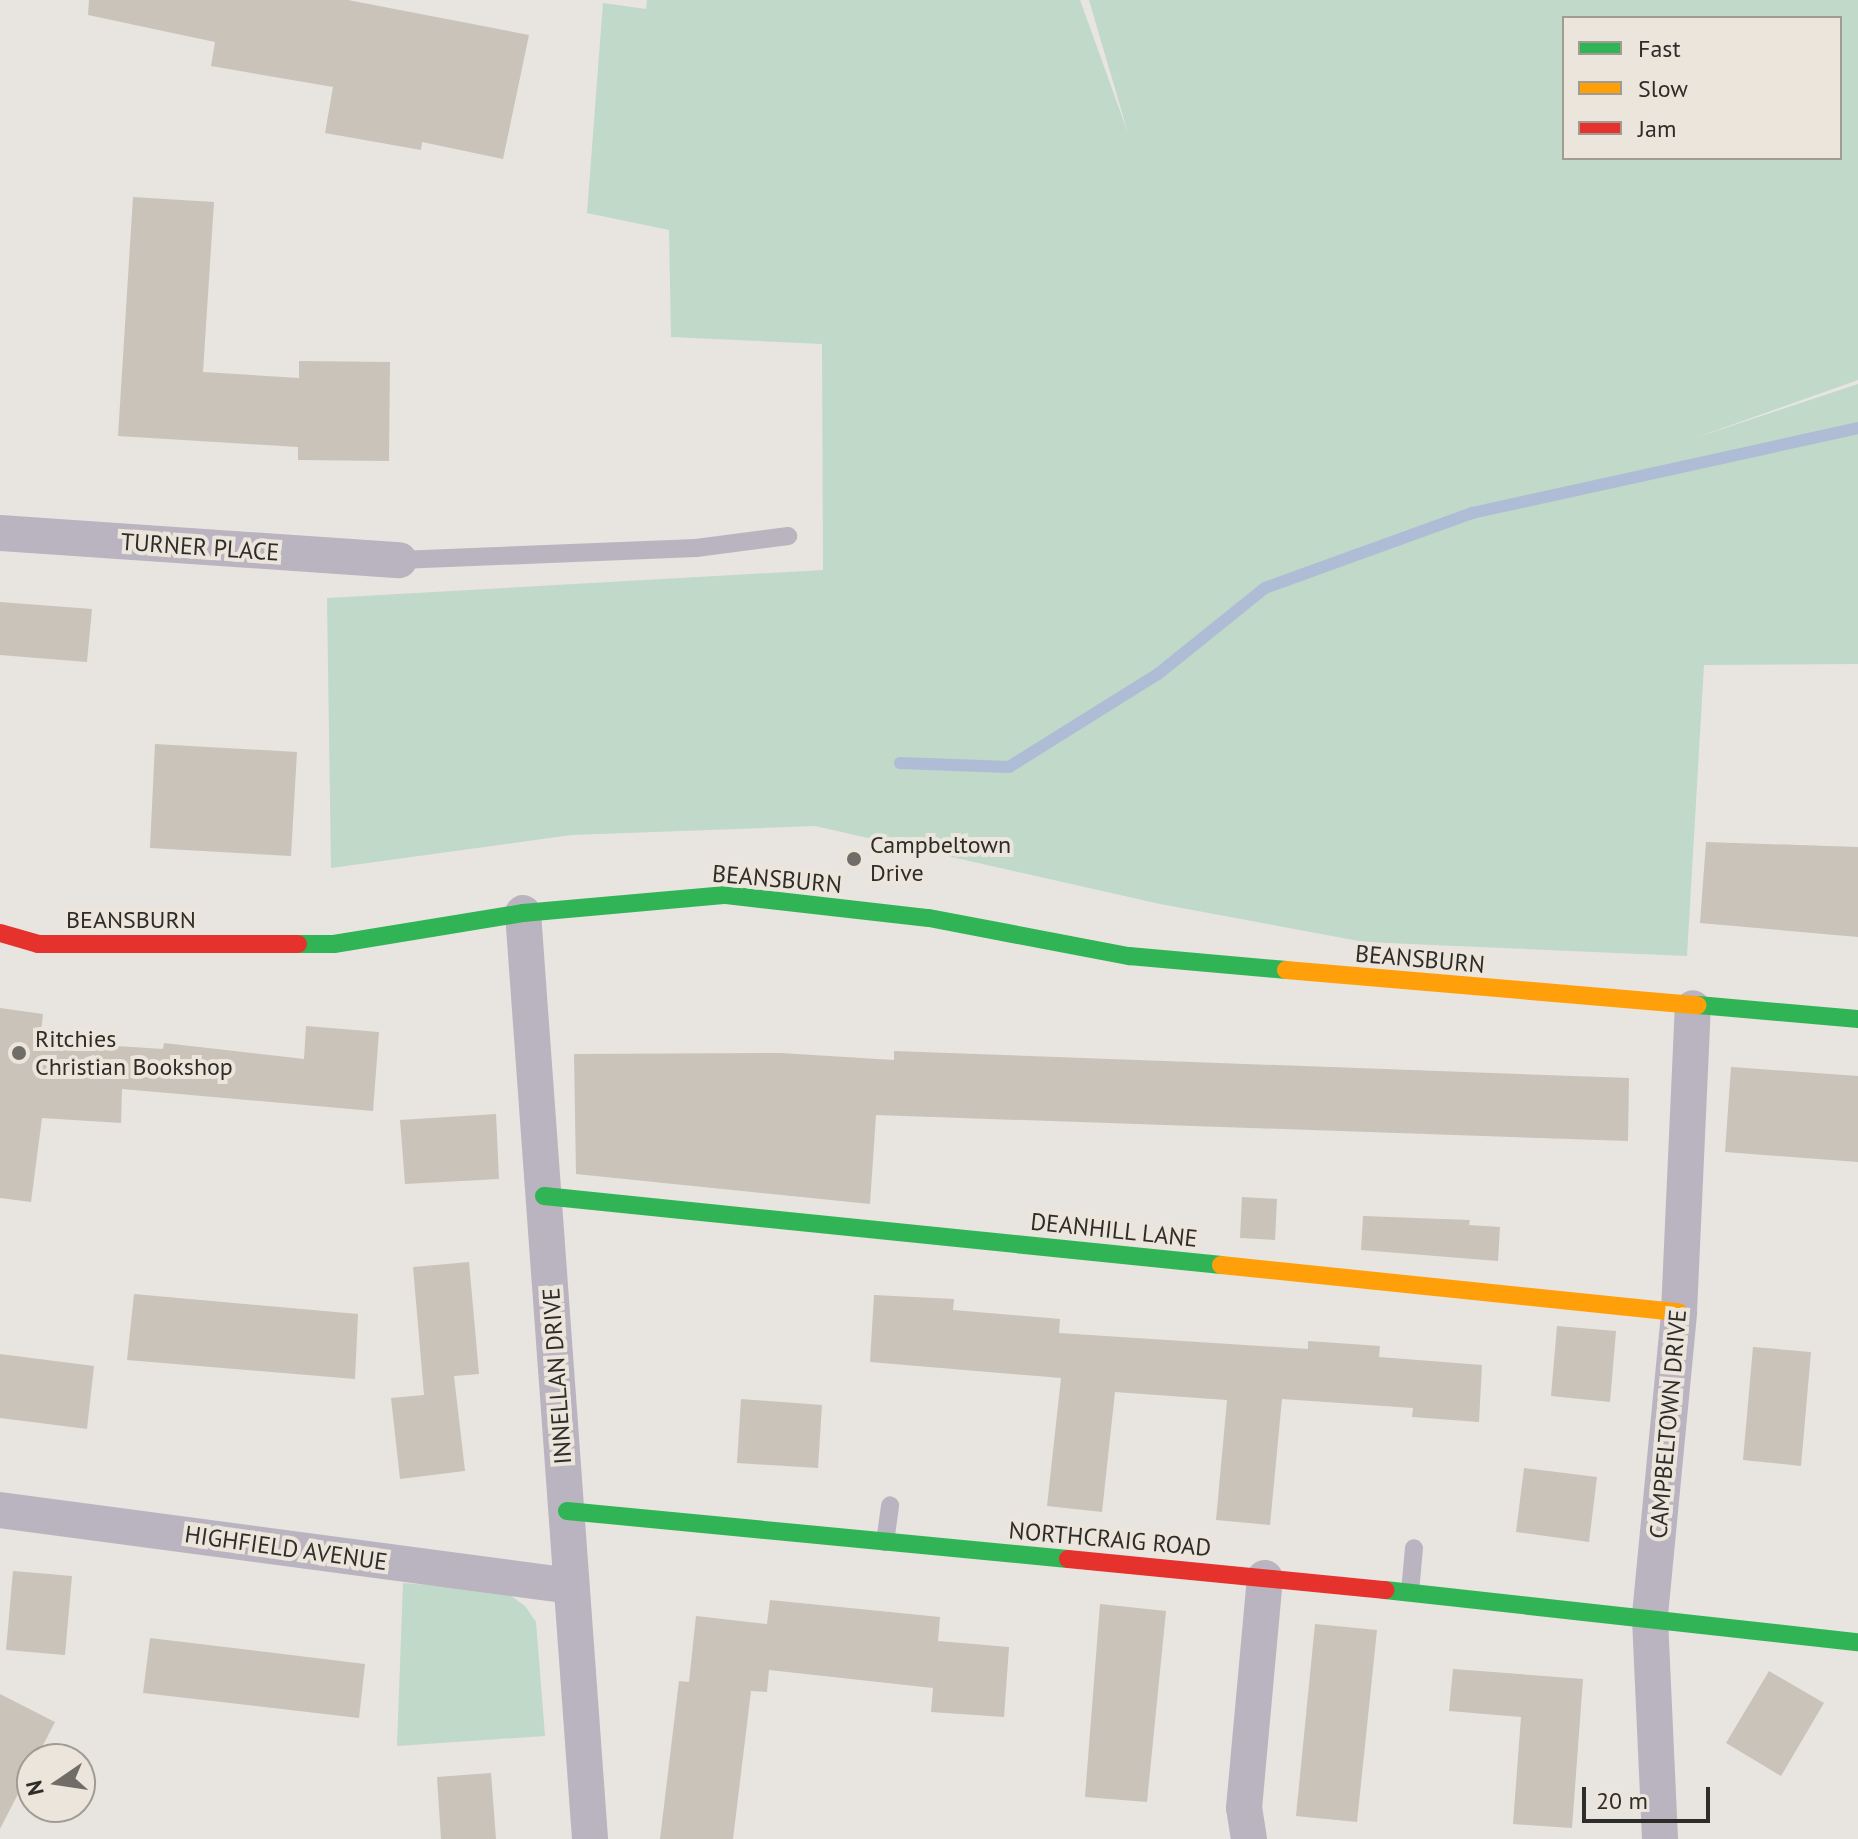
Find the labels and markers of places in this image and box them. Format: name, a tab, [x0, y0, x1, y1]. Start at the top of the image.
place label: Campbeltown Drive	[870, 831, 1011, 887]
marker: Campbeltown Drive	[845, 850, 863, 868]
place label: Ritchies Christian Bookshop	[35, 1025, 233, 1081]
marker: Ritchies Christian Bookshop	[10, 1044, 28, 1062]

